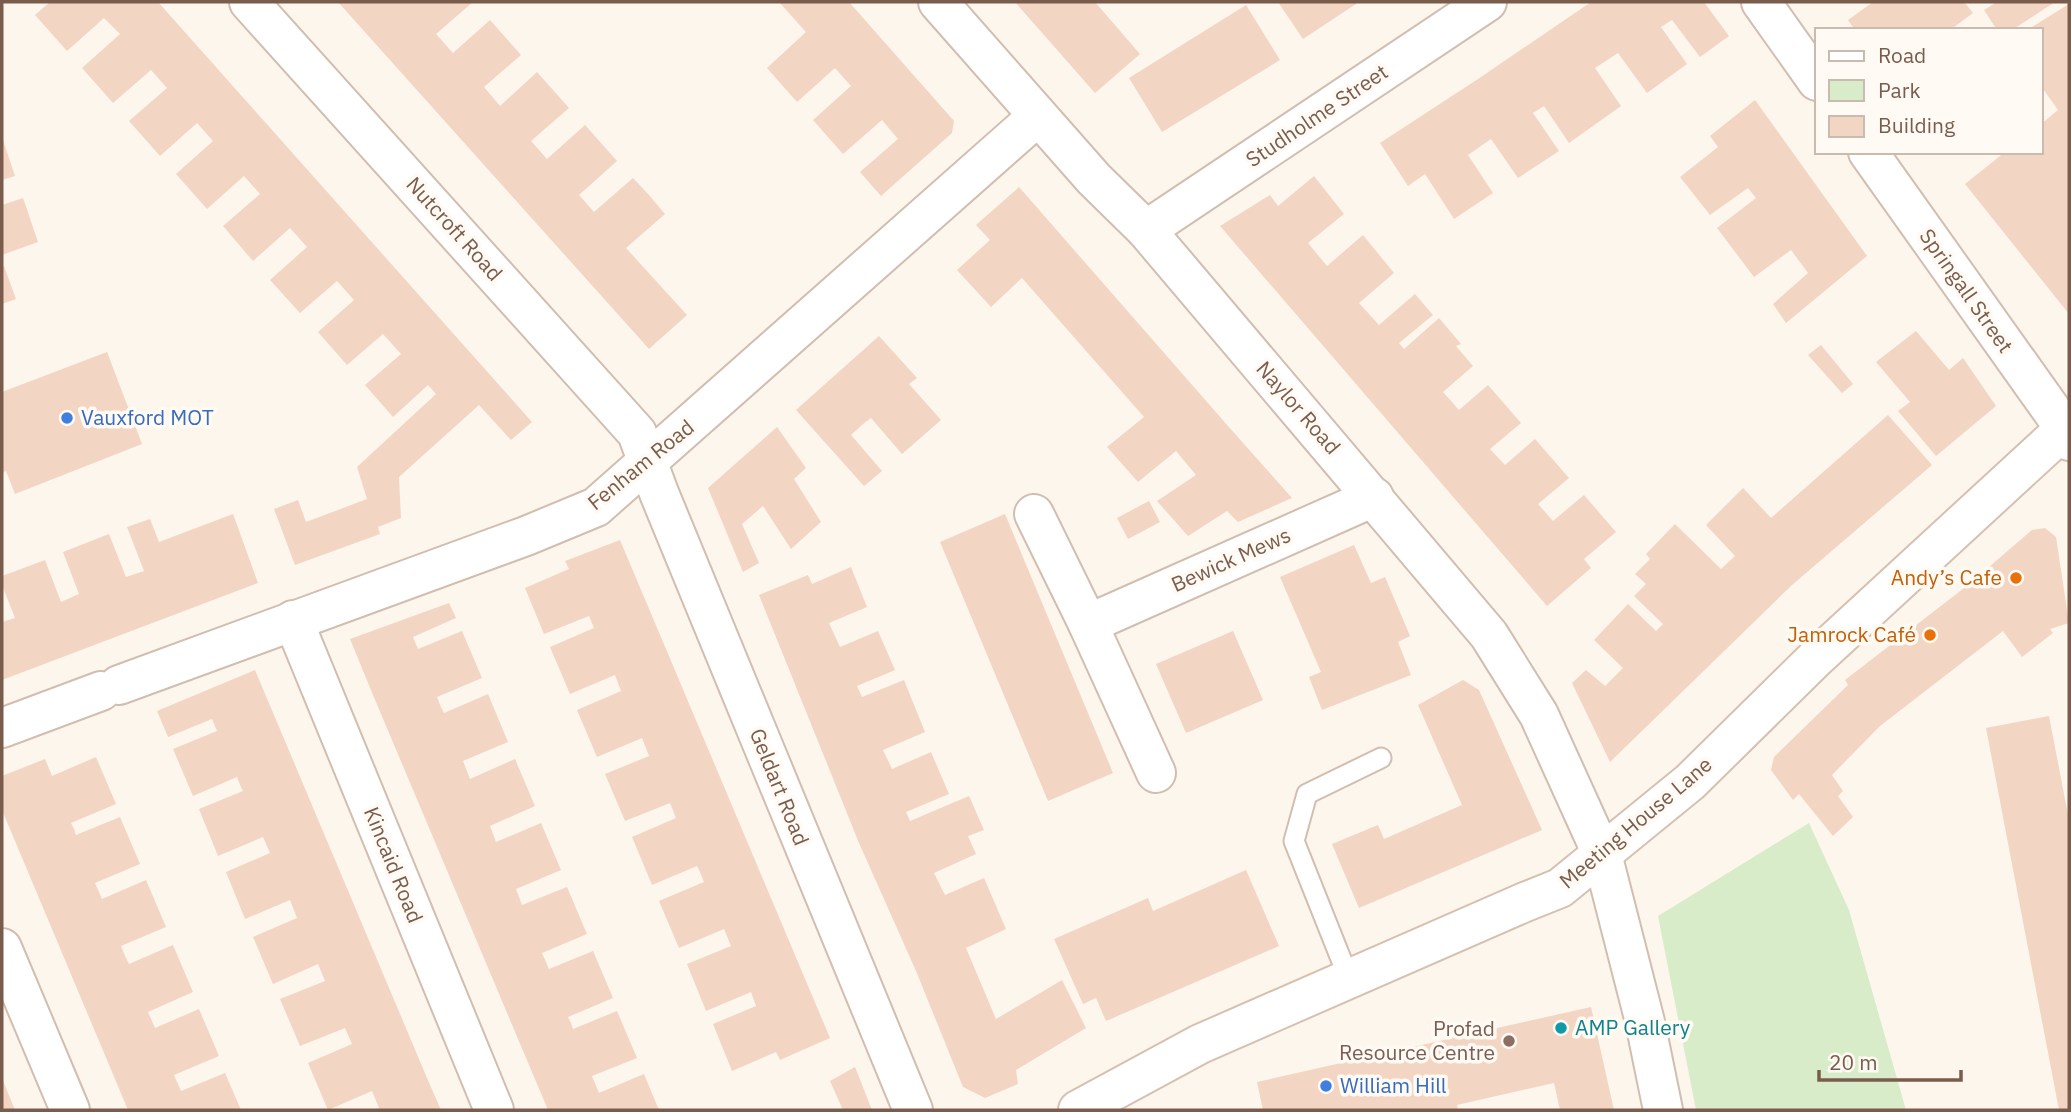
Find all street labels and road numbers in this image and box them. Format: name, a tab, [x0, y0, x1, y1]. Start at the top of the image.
street label: Studholme Street	[1240, 57, 1393, 173]
street label: Nutcroft Road	[400, 170, 509, 286]
street label: Springall Street	[1914, 223, 2020, 358]
street label: Naylor Road	[1251, 355, 1347, 460]
street label: Fenham Road	[581, 413, 699, 516]
street label: Bewick Mews	[1166, 520, 1295, 598]
street label: Geldart Road	[744, 724, 816, 849]
street label: Meeting House Lane	[1553, 750, 1718, 894]
street label: Kincaid Road	[358, 802, 430, 927]

